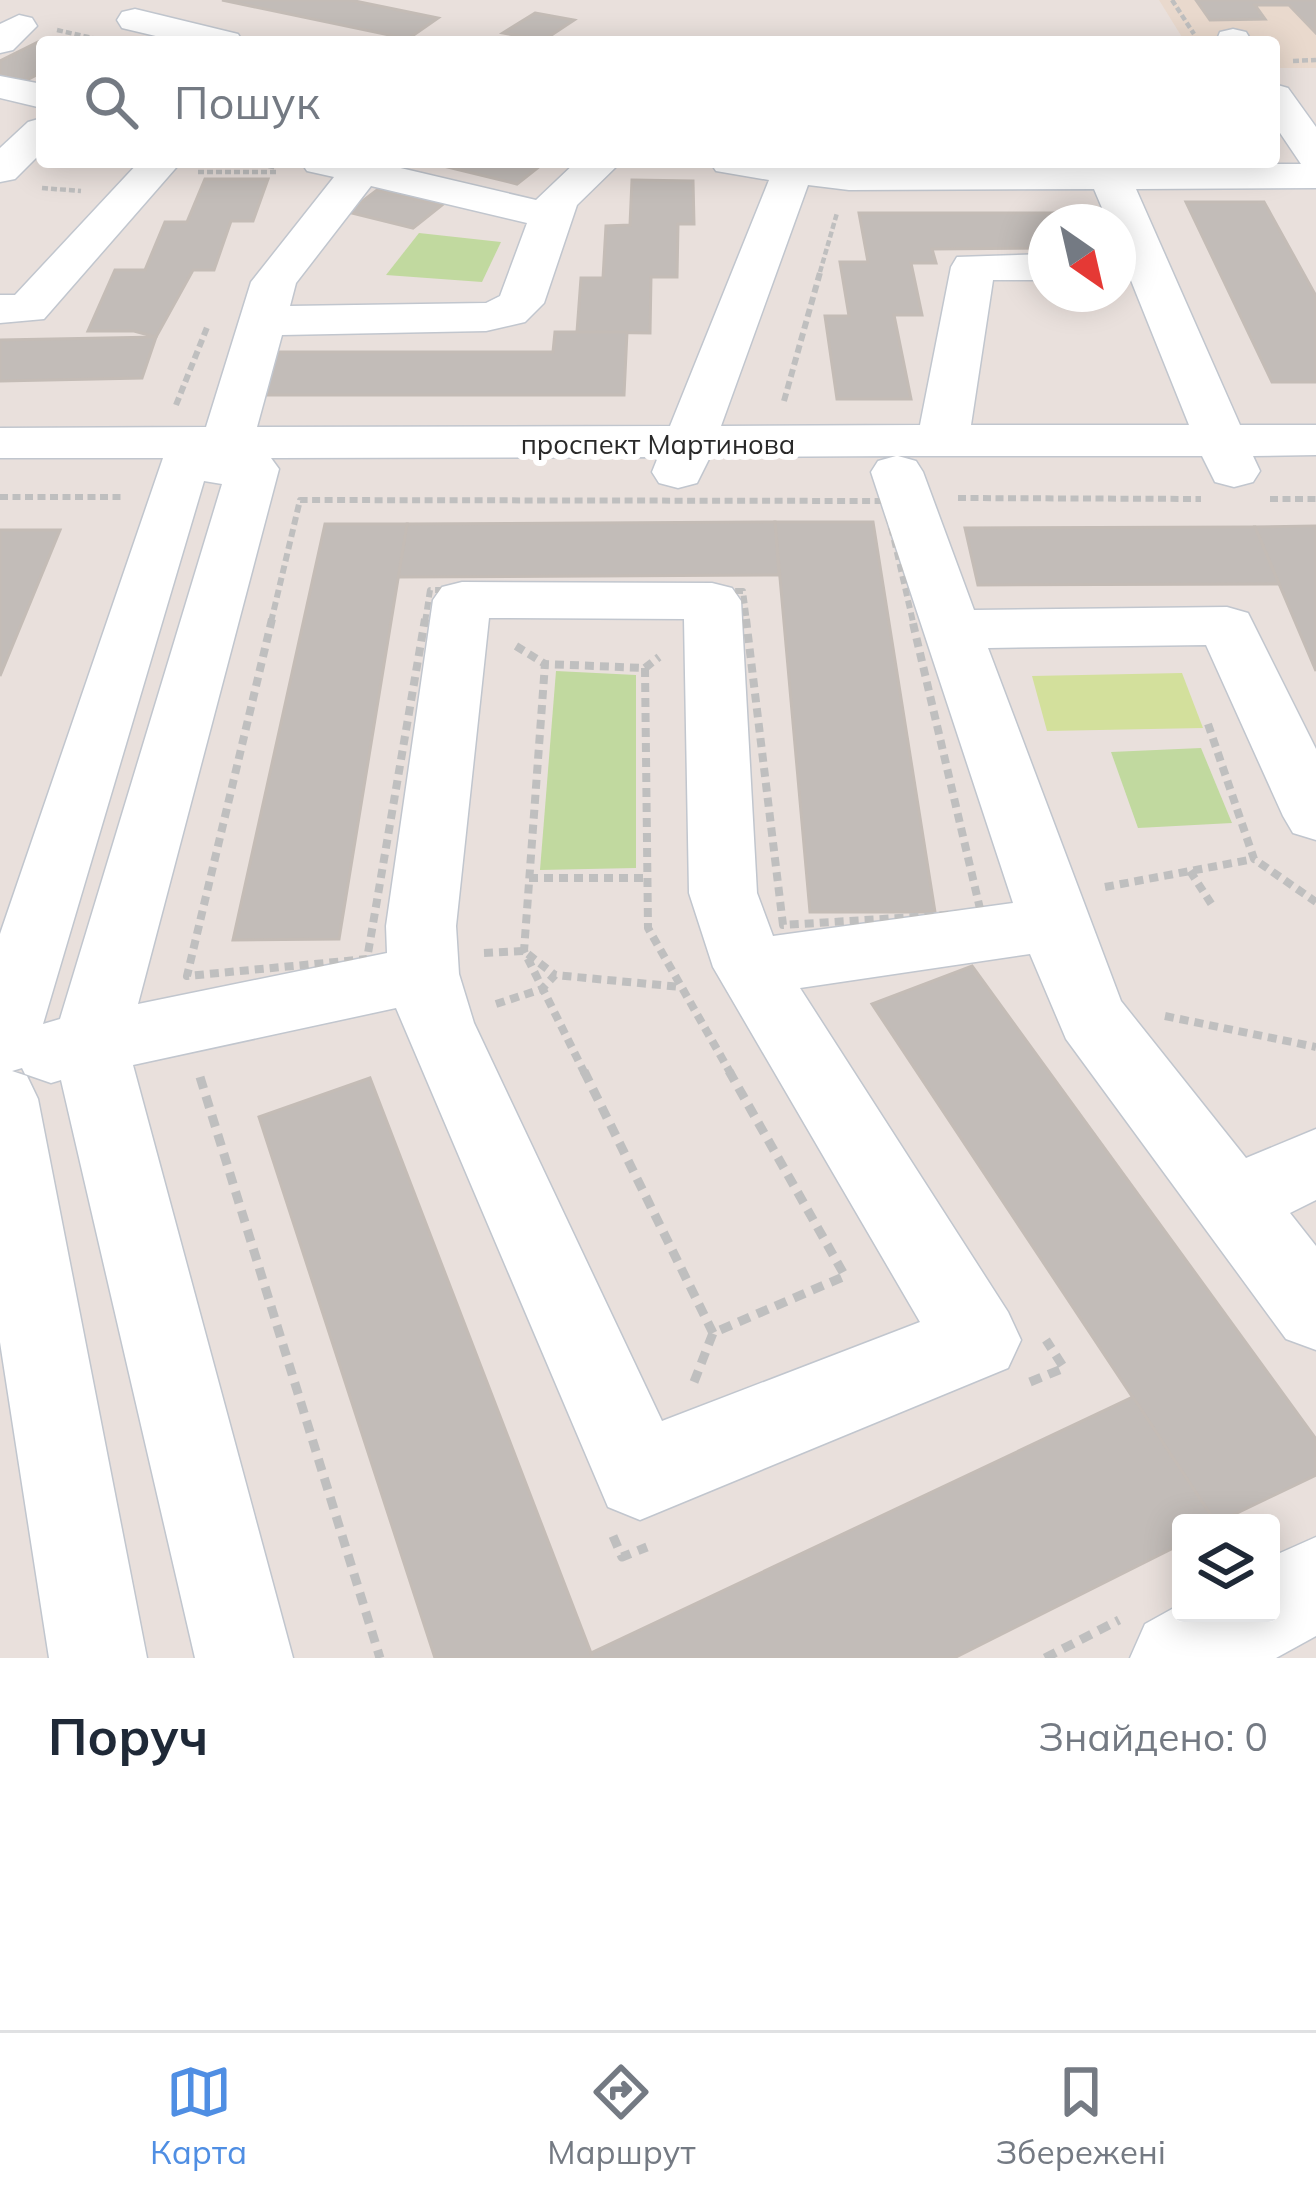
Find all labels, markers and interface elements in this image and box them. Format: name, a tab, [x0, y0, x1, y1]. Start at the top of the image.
search box	[36, 36, 1280, 168]
icon: search	[78, 69, 144, 135]
text: Пошук	[174, 74, 320, 130]
north arrow	[1028, 204, 1136, 312]
street label: проспект Мартинова	[521, 427, 795, 461]
map controls	[1172, 1514, 1280, 1622]
button: layers	[1172, 1514, 1280, 1622]
text: Поруч	[48, 1704, 208, 1768]
text: Знайдено: 0	[1038, 1712, 1268, 1761]
tab: Карта	[150, 2059, 247, 2172]
tab: Маршрут	[547, 2059, 696, 2172]
tab: Збережені	[996, 2059, 1166, 2172]

